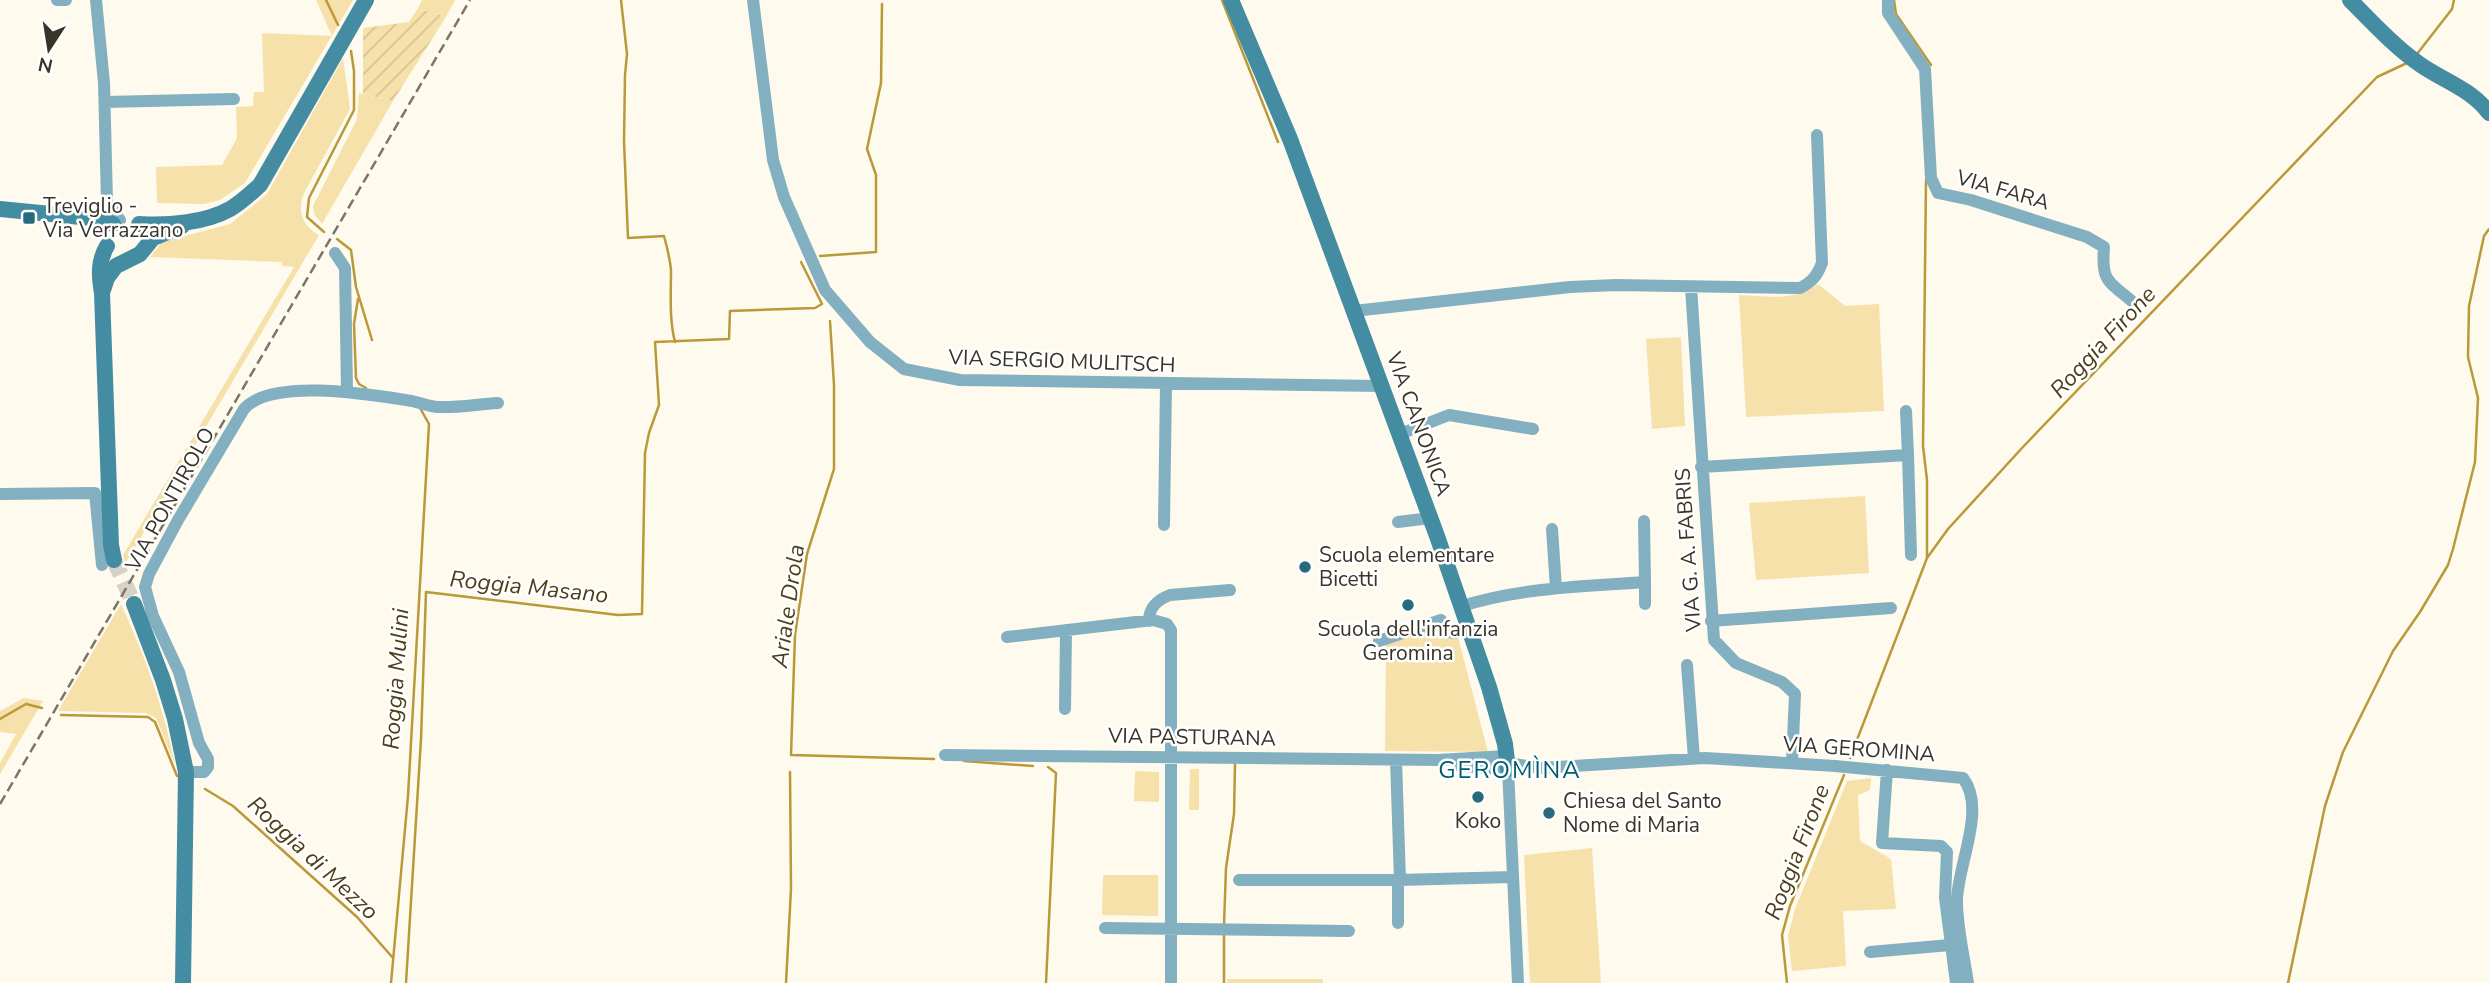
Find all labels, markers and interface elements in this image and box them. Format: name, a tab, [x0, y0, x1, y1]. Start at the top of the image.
north arrow	[14, 14, 84, 84]
text: N	[36, 50, 55, 79]
street label: VIA FARA	[1952, 163, 2053, 217]
place label: Treviglio - Via Verrazzano	[42, 192, 183, 244]
marker: Treviglio - Via Verrazzano	[21, 210, 37, 226]
water label: Roggia Firone	[2043, 279, 2163, 405]
street label: VIA SERGIO MULITSCH	[947, 343, 1176, 379]
street label: VIA CANONICA	[1380, 347, 1458, 500]
street label: VIA PONTIROLO	[118, 422, 221, 577]
street label: VIA G. A. FABRIS	[1668, 467, 1708, 634]
place label: Scuola elementare Bicetti	[1319, 541, 1494, 593]
water label: Ariale Drola	[764, 542, 812, 671]
marker: Scuola elementare Bicetti	[1297, 559, 1313, 575]
water label: Roggia Masano	[448, 563, 610, 611]
marker: Scuola dell'infanzia Geromina	[1400, 597, 1416, 613]
water label: Roggia Mulini	[376, 607, 416, 751]
place label: Scuola dell'infanzia Geromina	[1317, 615, 1499, 667]
street label: VIA PASTURANA	[1107, 722, 1276, 752]
street label: VIA GEROMINA	[1781, 730, 1936, 768]
district label: GEROMÌNA	[1438, 754, 1582, 786]
water label: Roggia Firone	[1757, 780, 1837, 924]
place label: Chiesa del Santo Nome di Maria	[1563, 787, 1722, 839]
water label: Roggia di Mezzo	[241, 789, 385, 927]
marker: Koko	[1470, 789, 1486, 805]
marker: Chiesa del Santo Nome di Maria	[1541, 805, 1557, 821]
place label: Koko	[1455, 807, 1501, 835]

